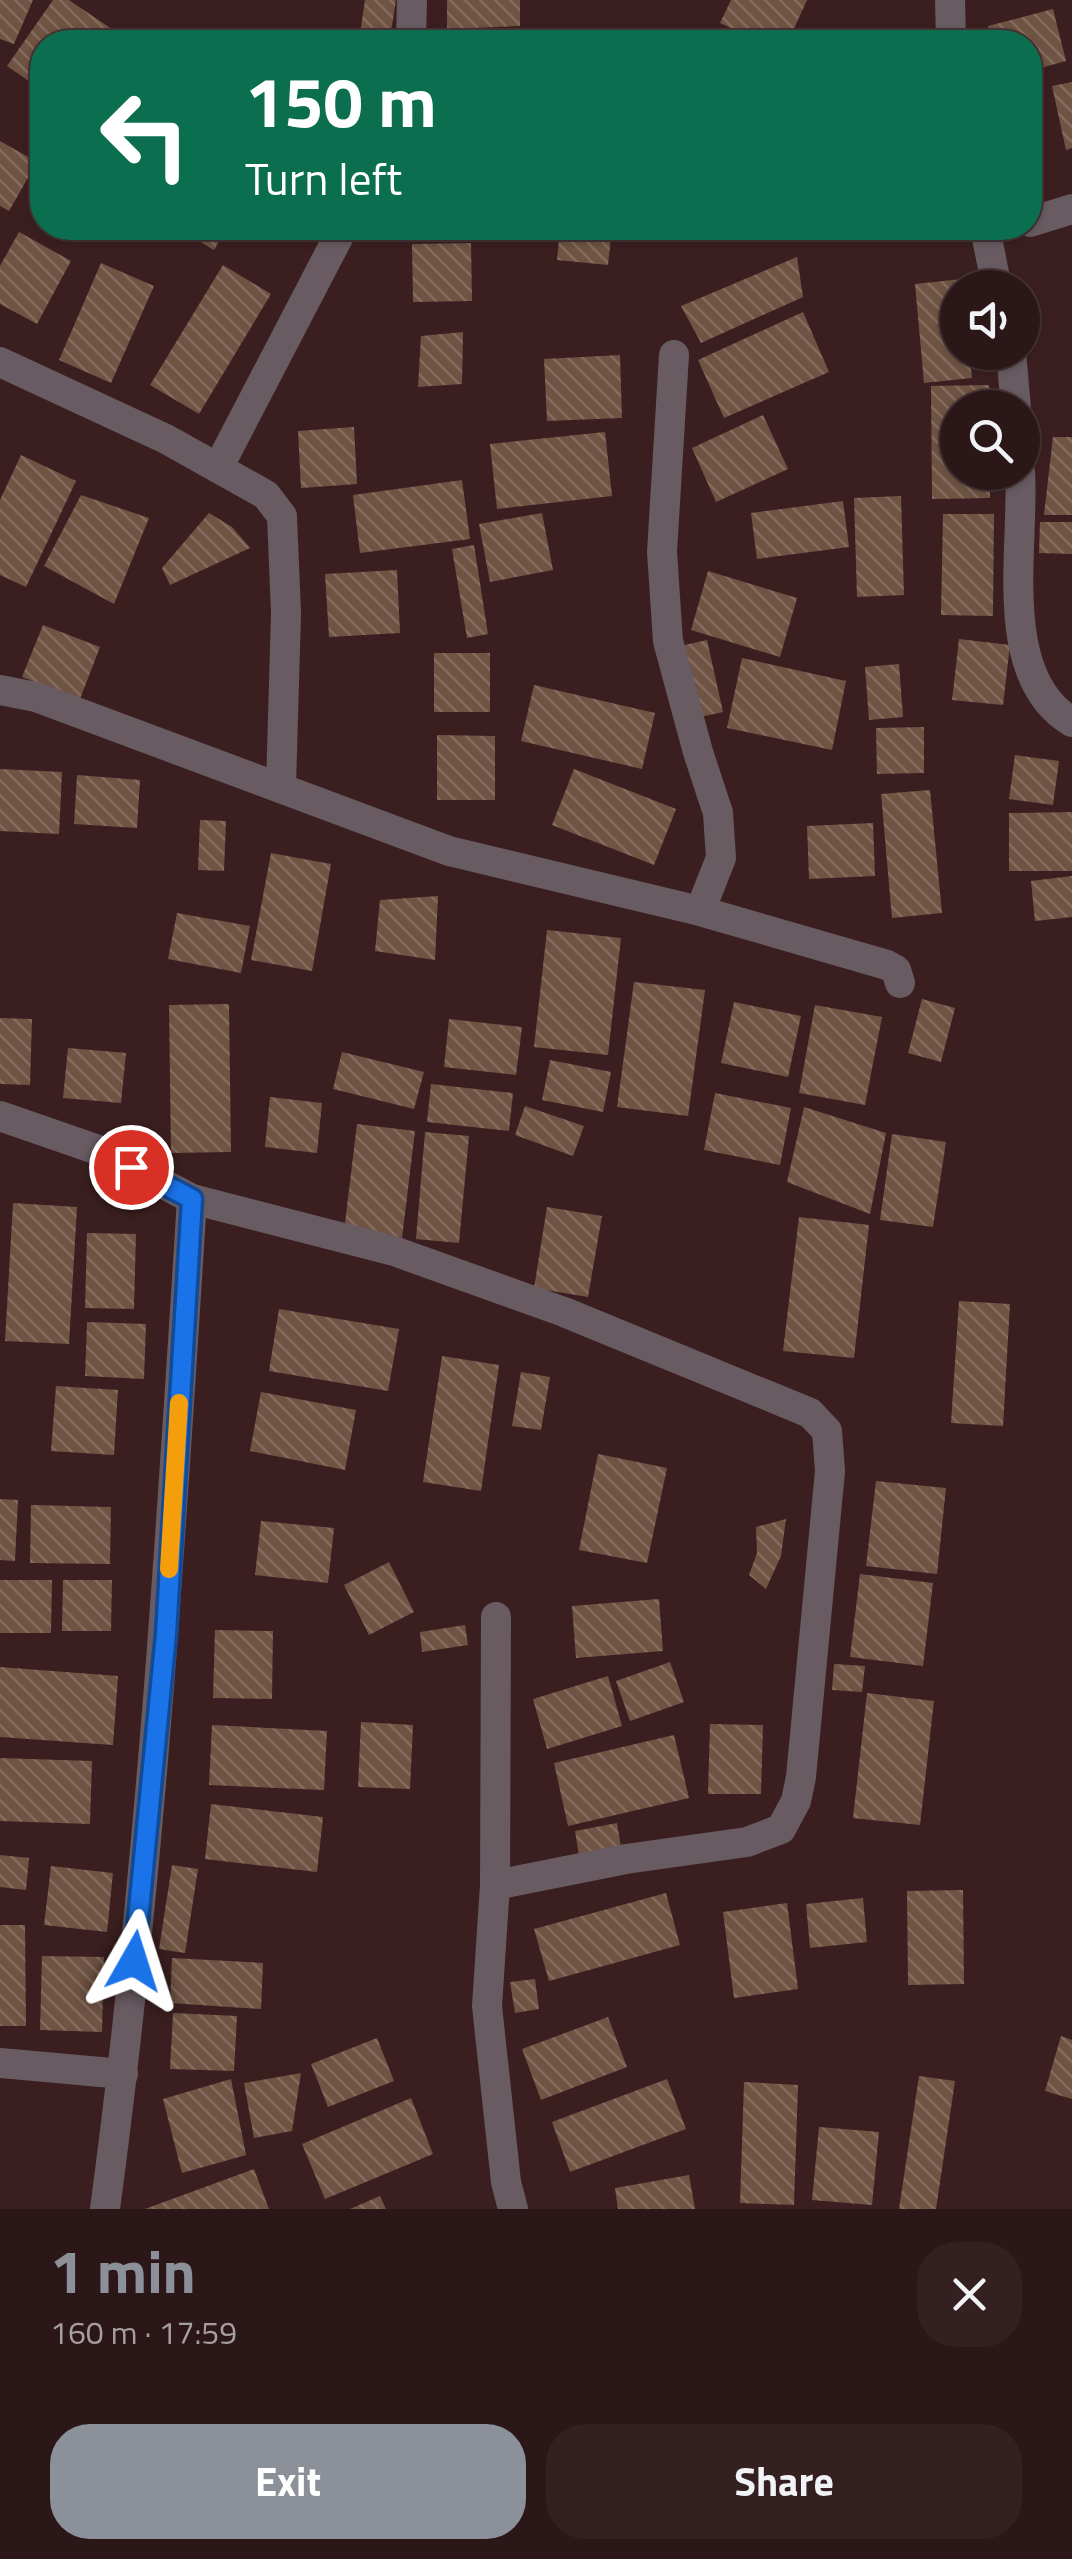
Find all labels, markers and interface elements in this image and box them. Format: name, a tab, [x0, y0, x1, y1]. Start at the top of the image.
text: 150 m	[245, 48, 437, 154]
icon: left	[80, 70, 210, 200]
text: Turn left	[245, 144, 402, 212]
map controls	[940, 270, 1040, 490]
button: sound	[940, 270, 1040, 370]
button: search	[940, 390, 1040, 490]
pin	[89, 1125, 174, 1210]
icon: arrive	[104, 1140, 159, 1195]
position arrow	[82, 1909, 186, 2013]
text: 1 min	[50, 2225, 196, 2316]
button: close	[917, 2242, 1022, 2347]
text: 160 m · 17:59	[50, 2308, 237, 2356]
button: Exit	[50, 2424, 526, 2539]
button: Share	[546, 2424, 1022, 2539]

